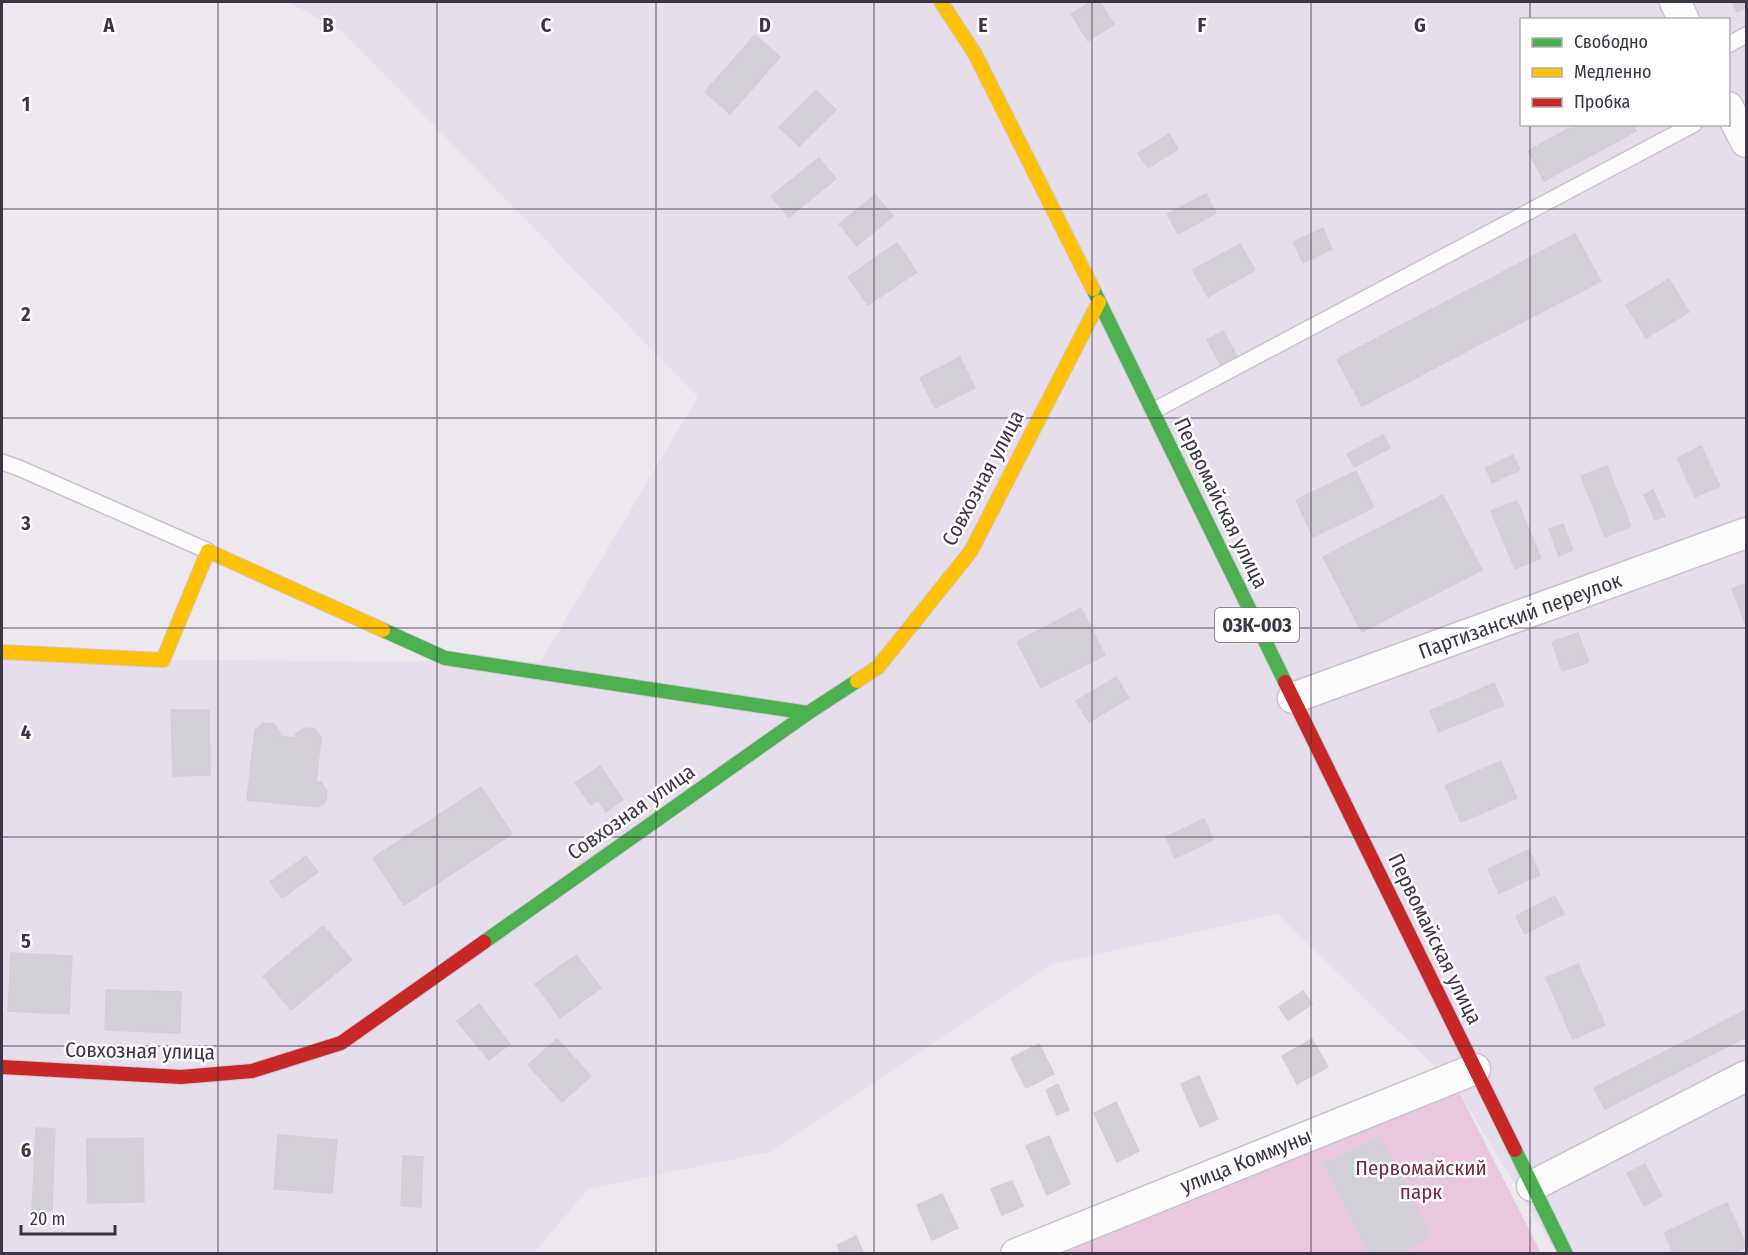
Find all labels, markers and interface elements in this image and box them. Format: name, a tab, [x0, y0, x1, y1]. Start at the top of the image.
text: A	[103, 13, 116, 37]
text: B	[322, 13, 334, 37]
text: C	[541, 13, 552, 37]
text: D	[759, 13, 771, 37]
text: E	[978, 13, 988, 37]
text: F	[1198, 13, 1207, 37]
text: G	[1414, 13, 1426, 37]
legend	[1520, 18, 1730, 126]
text: Свободно	[1574, 31, 1648, 53]
text: Медленно	[1574, 61, 1652, 83]
text: Пробка	[1574, 91, 1630, 113]
text: 1	[22, 92, 30, 116]
text: 2	[20, 302, 31, 326]
street label: Совхозная улица	[936, 406, 1030, 550]
street label: Первомайская улица	[1168, 413, 1274, 593]
text: 3	[20, 511, 31, 535]
street label: Партизанский переулок	[1415, 567, 1625, 665]
road number: 03К-003	[1215, 608, 1299, 642]
text: 4	[21, 720, 31, 744]
street label: Совхозная улица	[562, 758, 700, 866]
street label: Первомайская улица	[1382, 849, 1488, 1029]
text: 5	[21, 929, 31, 953]
street label: Совхозная улица	[65, 1037, 215, 1065]
street label: улица Коммуны	[1176, 1123, 1316, 1199]
text: 6	[21, 1138, 31, 1162]
park label: Первомайский парк	[1355, 1155, 1487, 1205]
scale bar	[21, 1198, 116, 1236]
text: 20 m	[30, 1208, 65, 1230]

